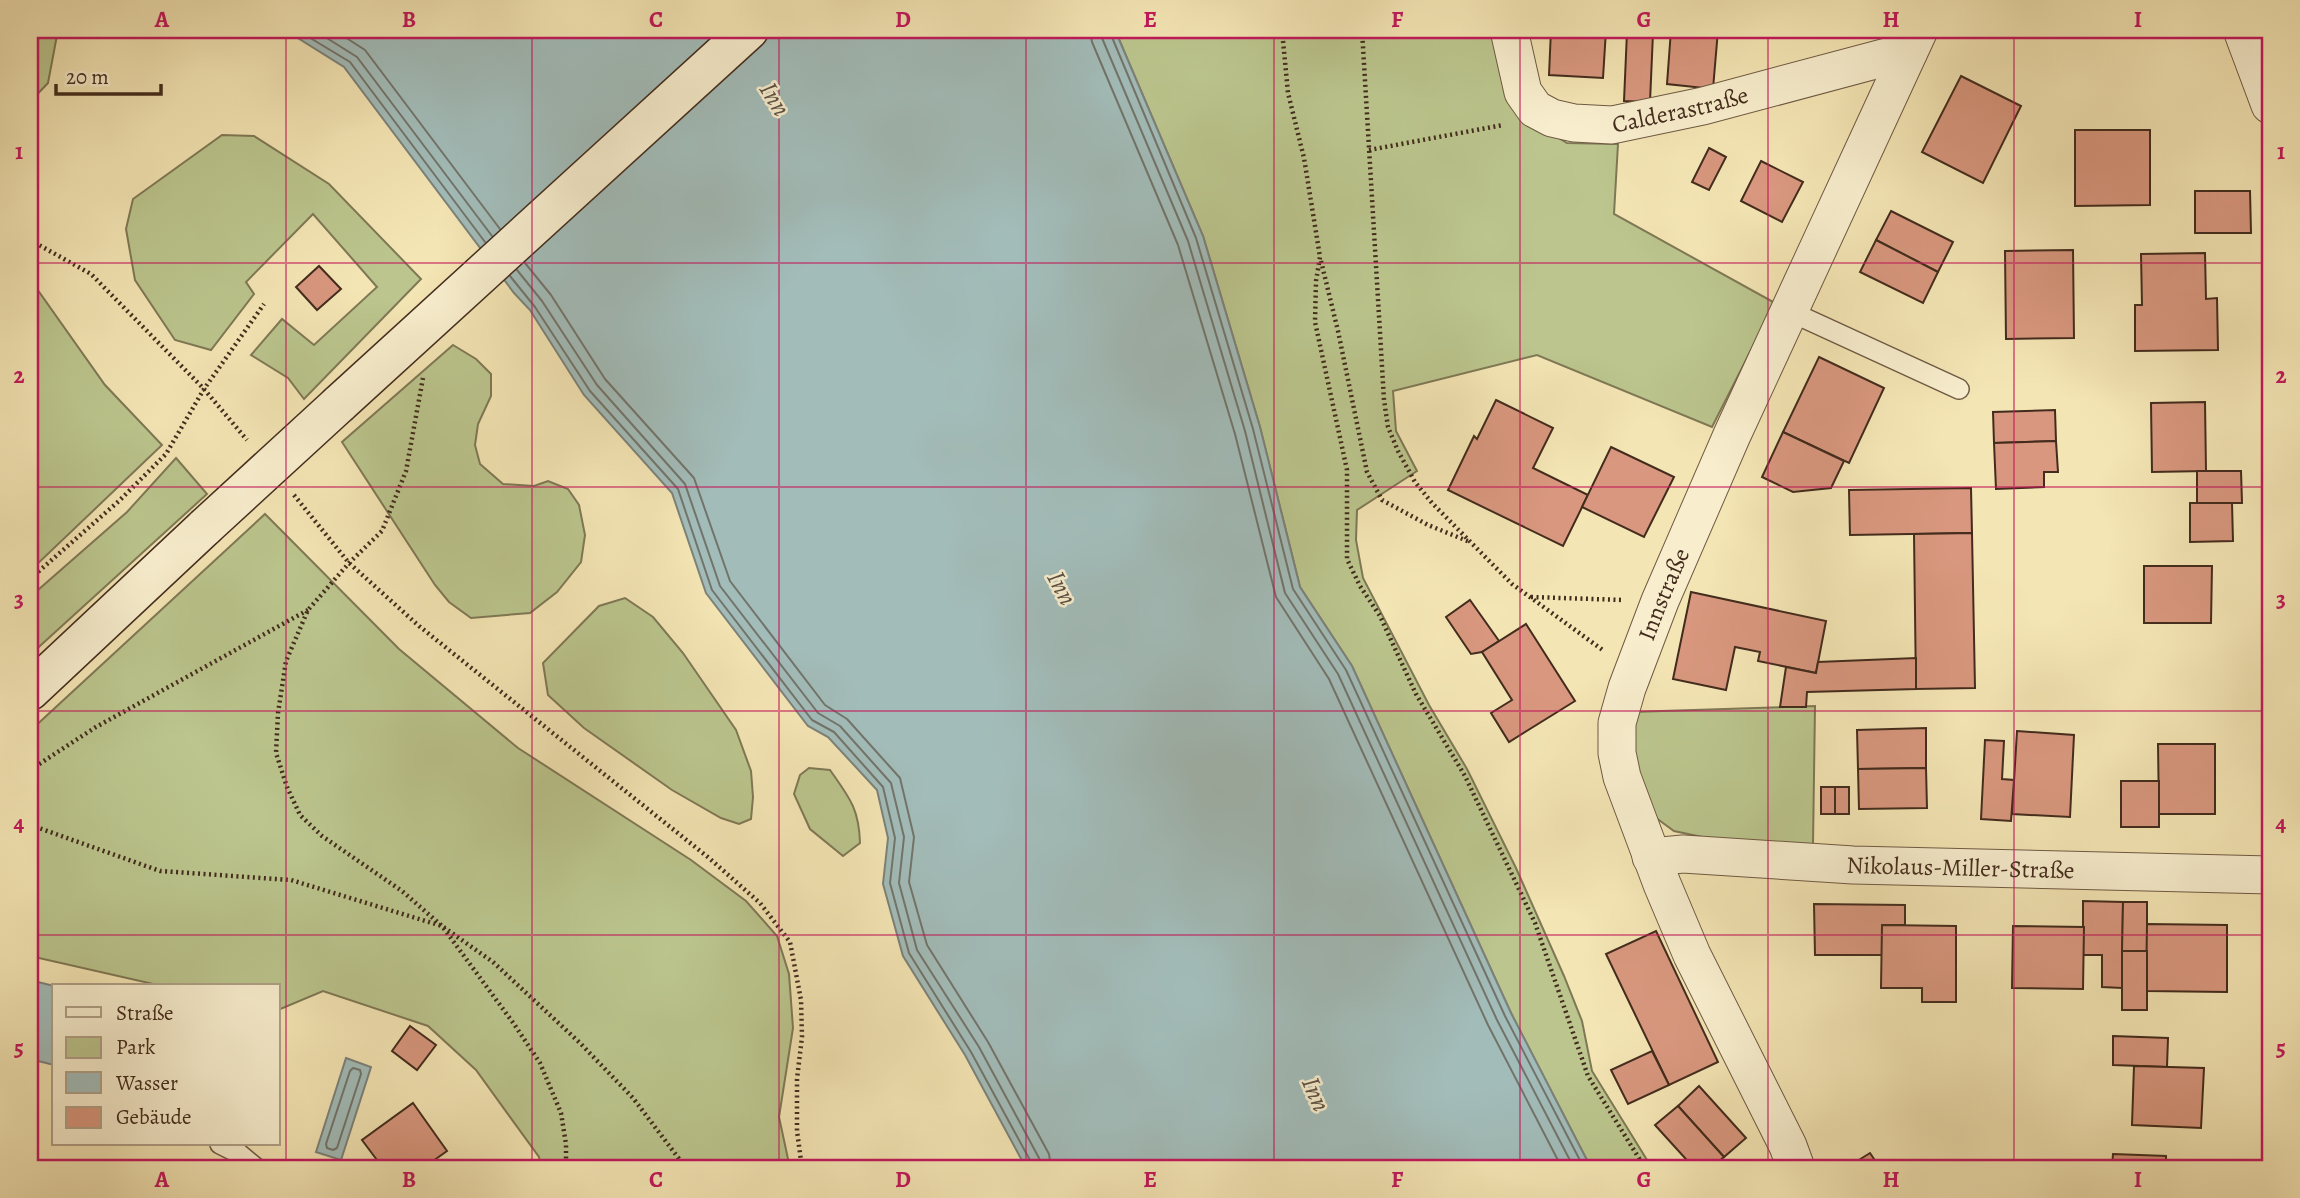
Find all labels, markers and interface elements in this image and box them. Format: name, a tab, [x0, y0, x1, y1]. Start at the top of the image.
text: A	[154, 4, 170, 35]
text: B	[402, 4, 416, 35]
text: C	[649, 4, 663, 35]
text: D	[895, 4, 911, 35]
text: E	[1143, 4, 1157, 35]
text: F	[1391, 4, 1404, 35]
text: G	[1636, 4, 1652, 35]
text: H	[1882, 4, 1900, 35]
text: I	[2134, 4, 2142, 35]
scale bar	[56, 52, 161, 96]
text: 20 m	[66, 63, 109, 91]
water label: Inn	[751, 75, 799, 123]
street label: Calderastraße	[1609, 79, 1752, 141]
text: 1	[15, 136, 23, 167]
text: 1	[2277, 136, 2285, 167]
text: 2	[13, 360, 25, 391]
text: 2	[2275, 360, 2287, 391]
street label: Innstraße	[1630, 543, 1697, 645]
water label: Inn	[1038, 565, 1086, 611]
text: 3	[14, 584, 24, 615]
text: 3	[2276, 584, 2286, 615]
text: 4	[14, 808, 25, 839]
text: 4	[2276, 808, 2287, 839]
street label: Nikolaus-Miller-Straße	[1846, 849, 2075, 886]
legend	[52, 984, 280, 1146]
text: Straße	[116, 999, 174, 1027]
text: 5	[14, 1032, 24, 1063]
text: 5	[2276, 1032, 2286, 1063]
text: Park	[116, 1033, 156, 1061]
text: Wasser	[115, 1069, 178, 1097]
water label: Inn	[1293, 1071, 1339, 1117]
text: Gebäude	[116, 1103, 192, 1131]
text: A	[154, 1164, 170, 1195]
text: B	[402, 1164, 416, 1195]
text: C	[649, 1164, 663, 1195]
text: D	[895, 1164, 911, 1195]
text: E	[1143, 1164, 1157, 1195]
text: F	[1391, 1164, 1404, 1195]
text: G	[1636, 1164, 1652, 1195]
text: H	[1882, 1164, 1900, 1195]
text: I	[2134, 1164, 2142, 1195]

